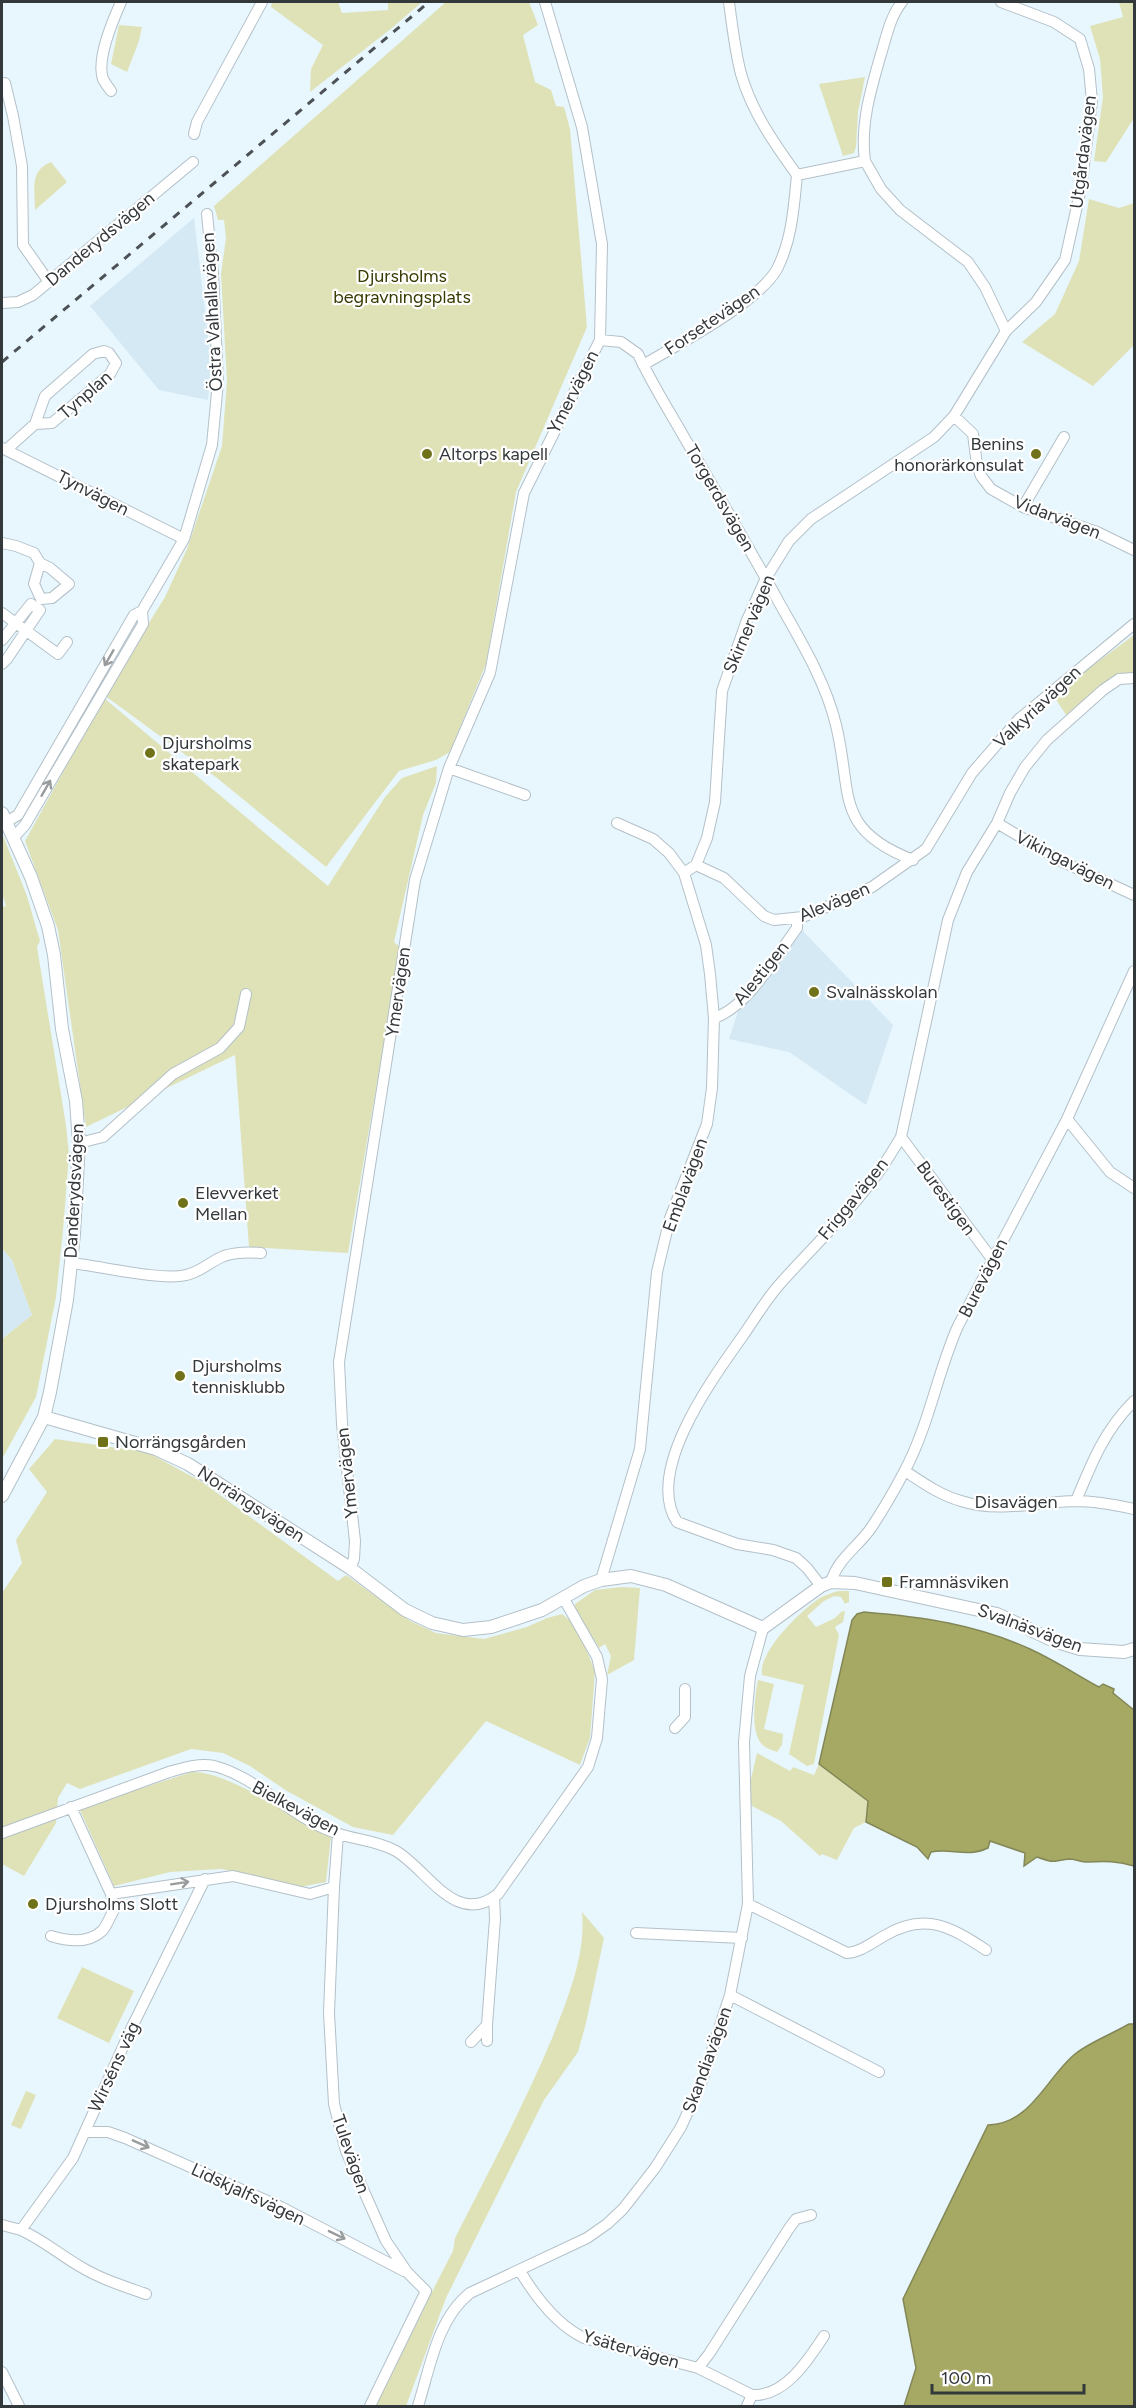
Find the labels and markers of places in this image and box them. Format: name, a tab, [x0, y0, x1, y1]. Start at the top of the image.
place label: Benins honorärkonsulat	[894, 433, 1024, 476]
place label: Altorps kapell	[439, 443, 548, 465]
marker: Altorps kapell	[420, 447, 434, 461]
marker: Benins honorärkonsulat	[1029, 447, 1043, 461]
place label: Djursholms skatepark	[162, 732, 252, 775]
marker: Djursholms skatepark	[143, 746, 157, 760]
place label: Svalnässkolan	[826, 981, 937, 1003]
marker: Svalnässkolan	[807, 985, 821, 999]
place label: Elevverket Mellan	[195, 1182, 279, 1225]
marker: Elevverket Mellan	[176, 1196, 190, 1210]
place label: Djursholms tennisklubb	[192, 1355, 285, 1398]
marker: Djursholms tennisklubb	[173, 1369, 187, 1383]
place label: Norrängsgården	[115, 1431, 246, 1453]
marker: Norrängsgården	[96, 1435, 110, 1449]
place label: Framnäsviken	[899, 1571, 1009, 1593]
marker: Framnäsviken	[880, 1575, 894, 1589]
place label: Djursholms Slott	[45, 1893, 179, 1915]
marker: Djursholms Slott	[26, 1897, 40, 1911]

